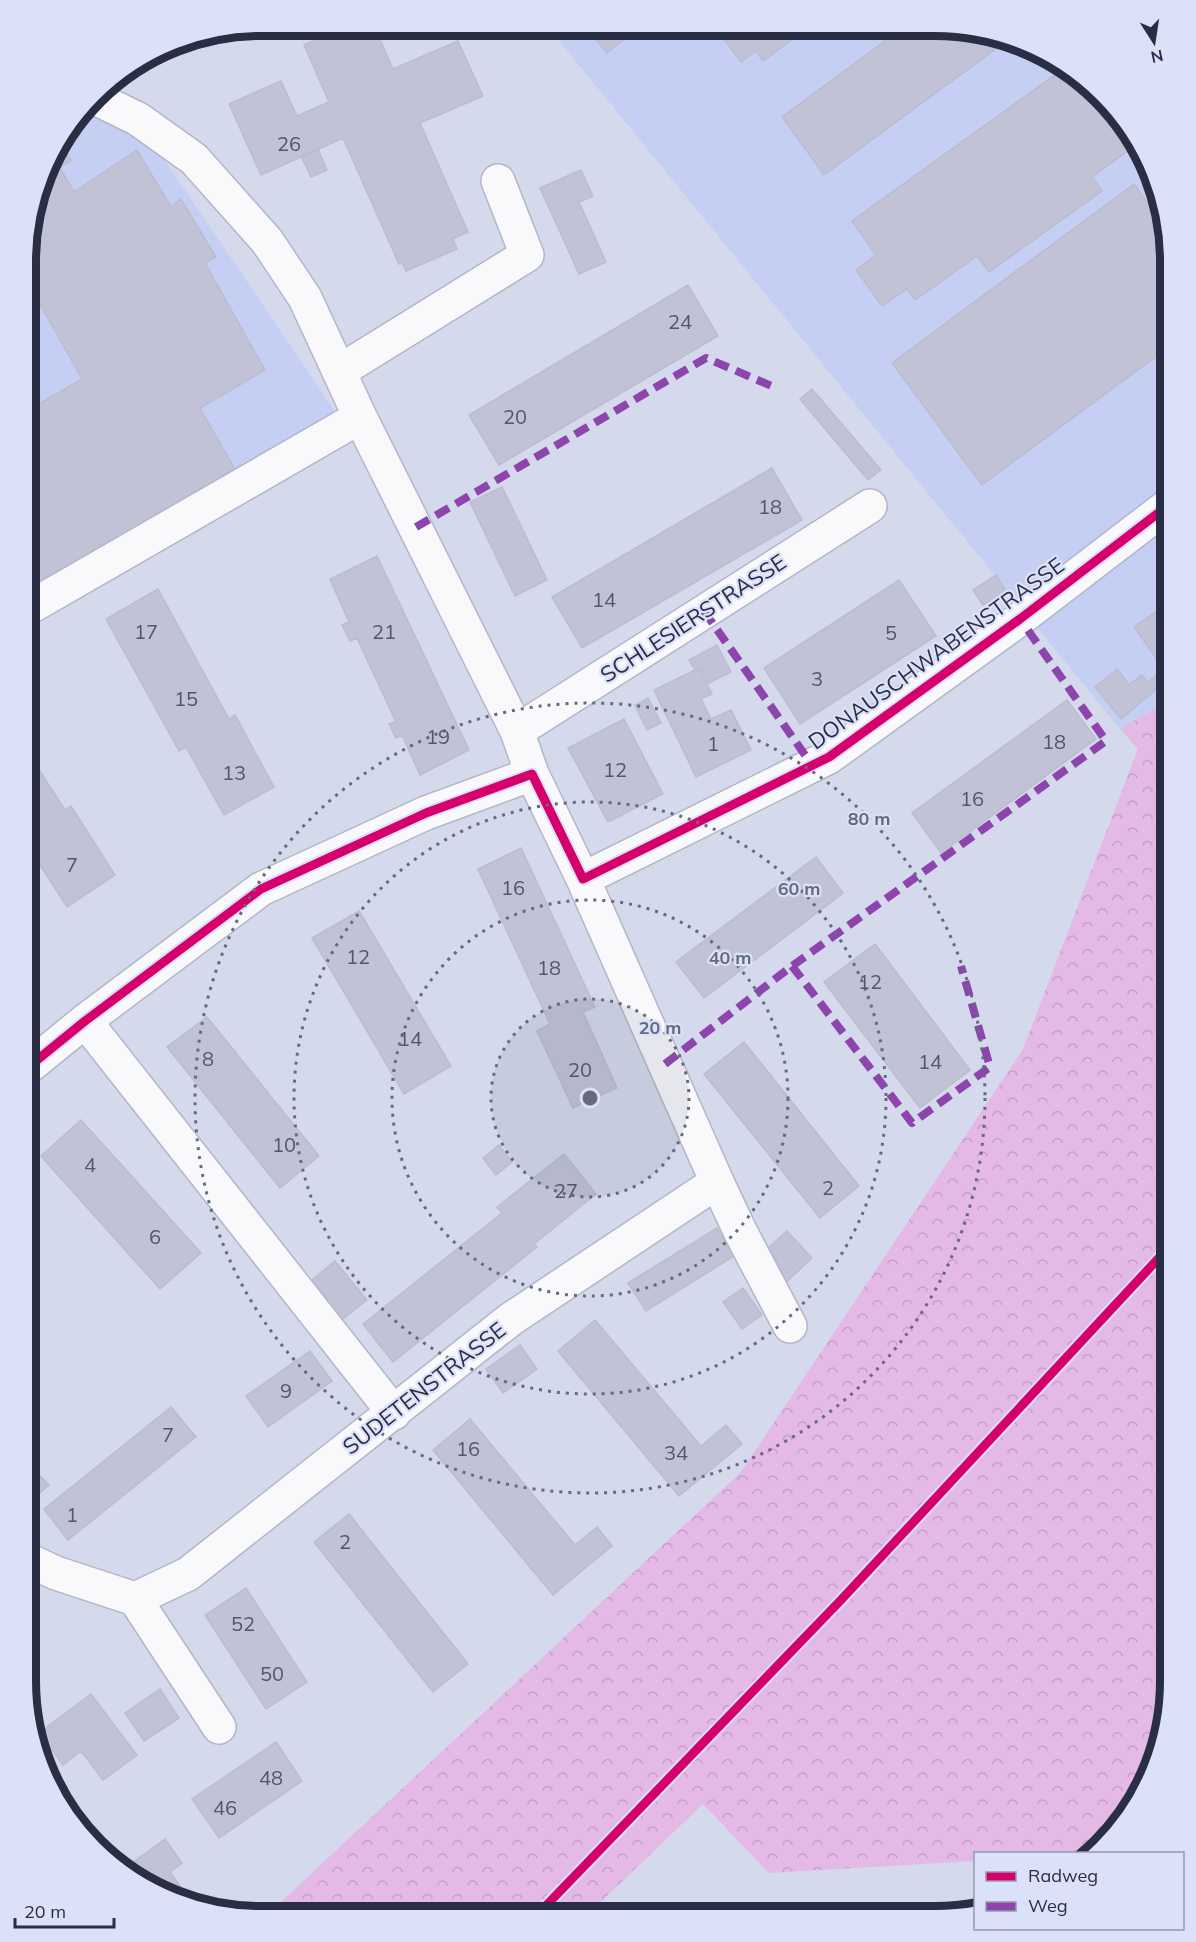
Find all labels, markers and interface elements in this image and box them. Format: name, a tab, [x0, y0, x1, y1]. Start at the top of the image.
north arrow	[1124, 12, 1184, 72]
text: N	[1149, 46, 1165, 68]
house number: 26	[277, 131, 301, 156]
house number: 24	[668, 309, 692, 334]
house number: 20	[503, 404, 527, 429]
house number: 18	[758, 494, 782, 519]
street label: SCHLESIERSTRASSE	[595, 547, 791, 689]
street label: DONAUSCHWABENSTRASSE	[803, 551, 1069, 755]
house number: 14	[592, 587, 616, 612]
house number: 17	[134, 619, 158, 644]
house number: 21	[372, 619, 396, 644]
house number: 5	[885, 620, 897, 645]
house number: 3	[811, 666, 823, 691]
house number: 15	[174, 686, 198, 711]
house number: 19	[426, 724, 450, 749]
house number: 18	[1042, 729, 1066, 754]
house number: 1	[707, 731, 719, 756]
house number: 12	[603, 757, 627, 782]
house number: 13	[222, 760, 246, 785]
house number: 16	[960, 786, 984, 811]
text: 80 m	[848, 807, 890, 830]
house number: 7	[66, 852, 78, 877]
house number: 16	[501, 875, 525, 900]
text: 60 m	[778, 877, 820, 900]
house number: 12	[346, 944, 370, 969]
text: 40 m	[709, 946, 751, 969]
house number: 18	[537, 955, 561, 980]
house number: 12	[858, 969, 882, 994]
text: 20 m	[639, 1016, 681, 1039]
house number: 14	[398, 1026, 422, 1051]
house number: 8	[202, 1046, 214, 1071]
house number: 14	[918, 1049, 942, 1074]
house number: 20	[568, 1057, 592, 1082]
centre of rings	[580, 1088, 600, 1108]
house number: 10	[272, 1132, 296, 1157]
house number: 4	[84, 1152, 96, 1177]
house number: 2	[822, 1175, 834, 1200]
house number: 27	[554, 1178, 578, 1203]
house number: 6	[149, 1224, 161, 1249]
street label: SUDETENSTRASSE	[337, 1316, 511, 1460]
house number: 9	[280, 1378, 292, 1403]
house number: 7	[162, 1422, 174, 1447]
house number: 16	[456, 1436, 480, 1461]
house number: 34	[664, 1440, 688, 1465]
house number: 1	[66, 1502, 78, 1527]
house number: 2	[339, 1529, 351, 1554]
house number: 52	[231, 1611, 255, 1636]
house number: 50	[260, 1661, 284, 1686]
house number: 48	[259, 1765, 283, 1790]
house number: 46	[213, 1795, 237, 1820]
legend	[974, 1852, 1184, 1930]
text: Radweg	[1028, 1864, 1098, 1887]
scale bar	[15, 1891, 114, 1929]
text: Weg	[1028, 1894, 1068, 1917]
text: 20 m	[24, 1900, 66, 1923]

